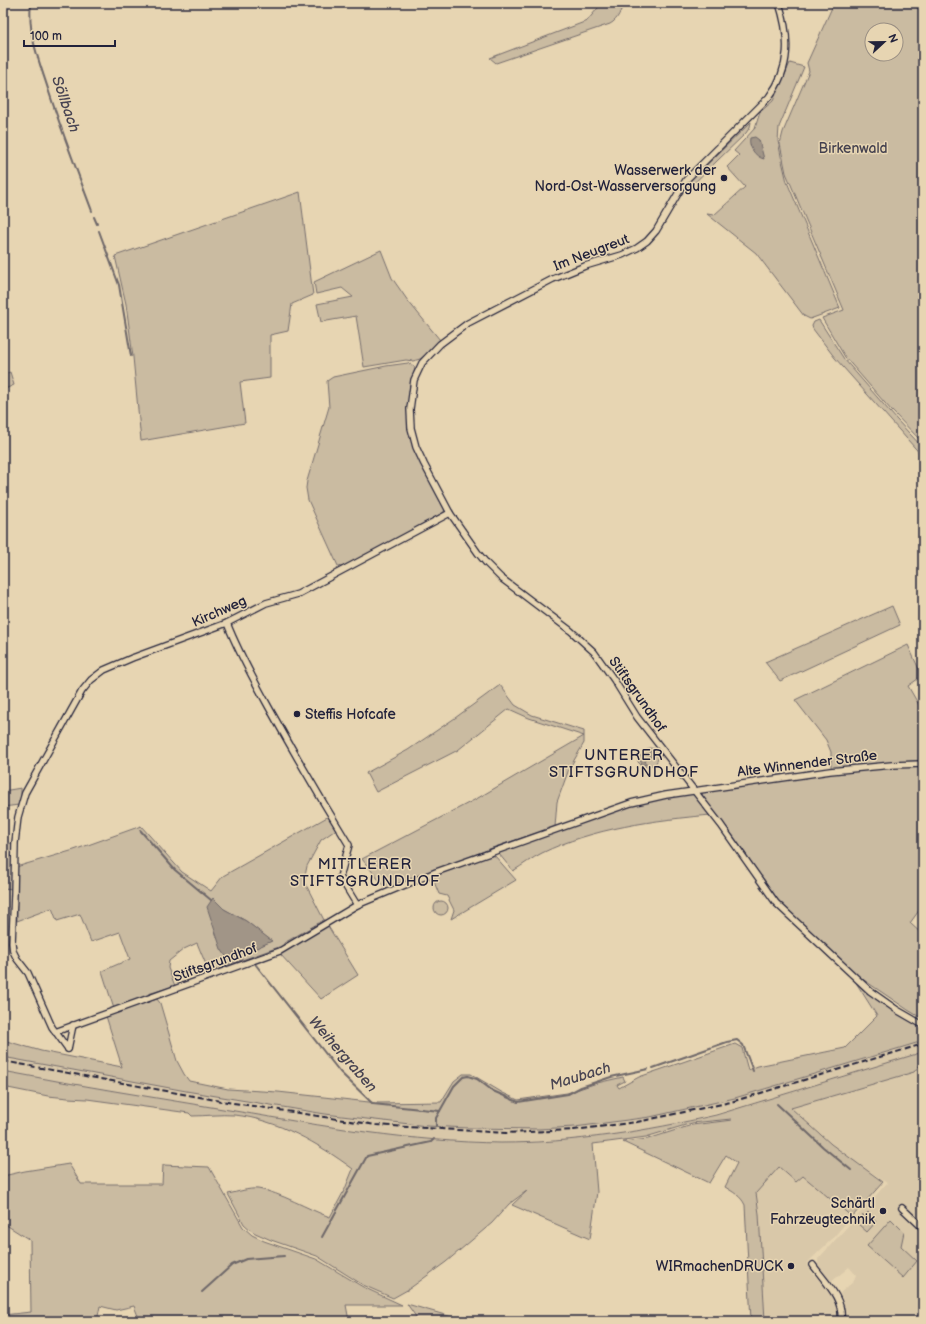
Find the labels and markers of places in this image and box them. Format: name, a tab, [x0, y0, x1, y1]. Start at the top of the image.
place label: Wasserwerk der Nord-Ost-Wasserversorgung	[534, 162, 717, 195]
marker: Wasserwerk der Nord-Ost-Wasserversorgung	[719, 173, 729, 183]
place label: Steffis Hofcafe	[305, 706, 396, 723]
marker: Steffis Hofcafe	[292, 709, 302, 719]
place label: Schärtl Fahrzeugtechnik	[770, 1195, 875, 1228]
marker: Schärtl Fahrzeugtechnik	[878, 1206, 888, 1216]
place label: WIRmachenDRUCK	[656, 1258, 784, 1275]
marker: WIRmachenDRUCK	[786, 1261, 796, 1271]

